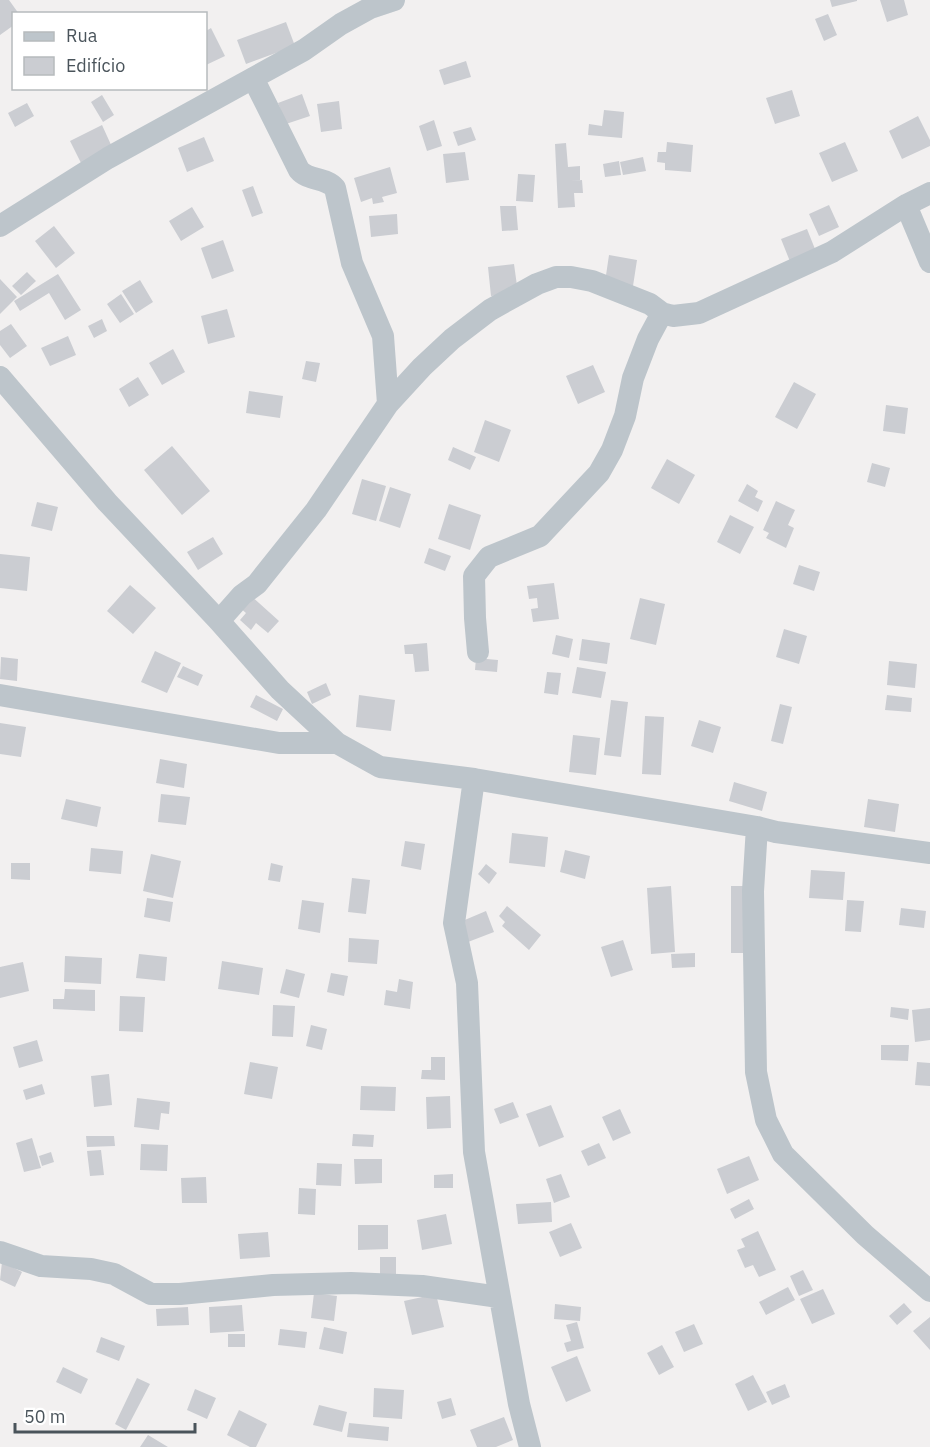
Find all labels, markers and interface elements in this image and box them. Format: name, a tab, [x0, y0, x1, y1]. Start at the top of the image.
legend	[12, 12, 207, 90]
text: Rua	[66, 24, 98, 47]
text: Edifício	[66, 54, 125, 77]
scale bar	[15, 1396, 195, 1434]
text: 50 m	[24, 1405, 66, 1428]

